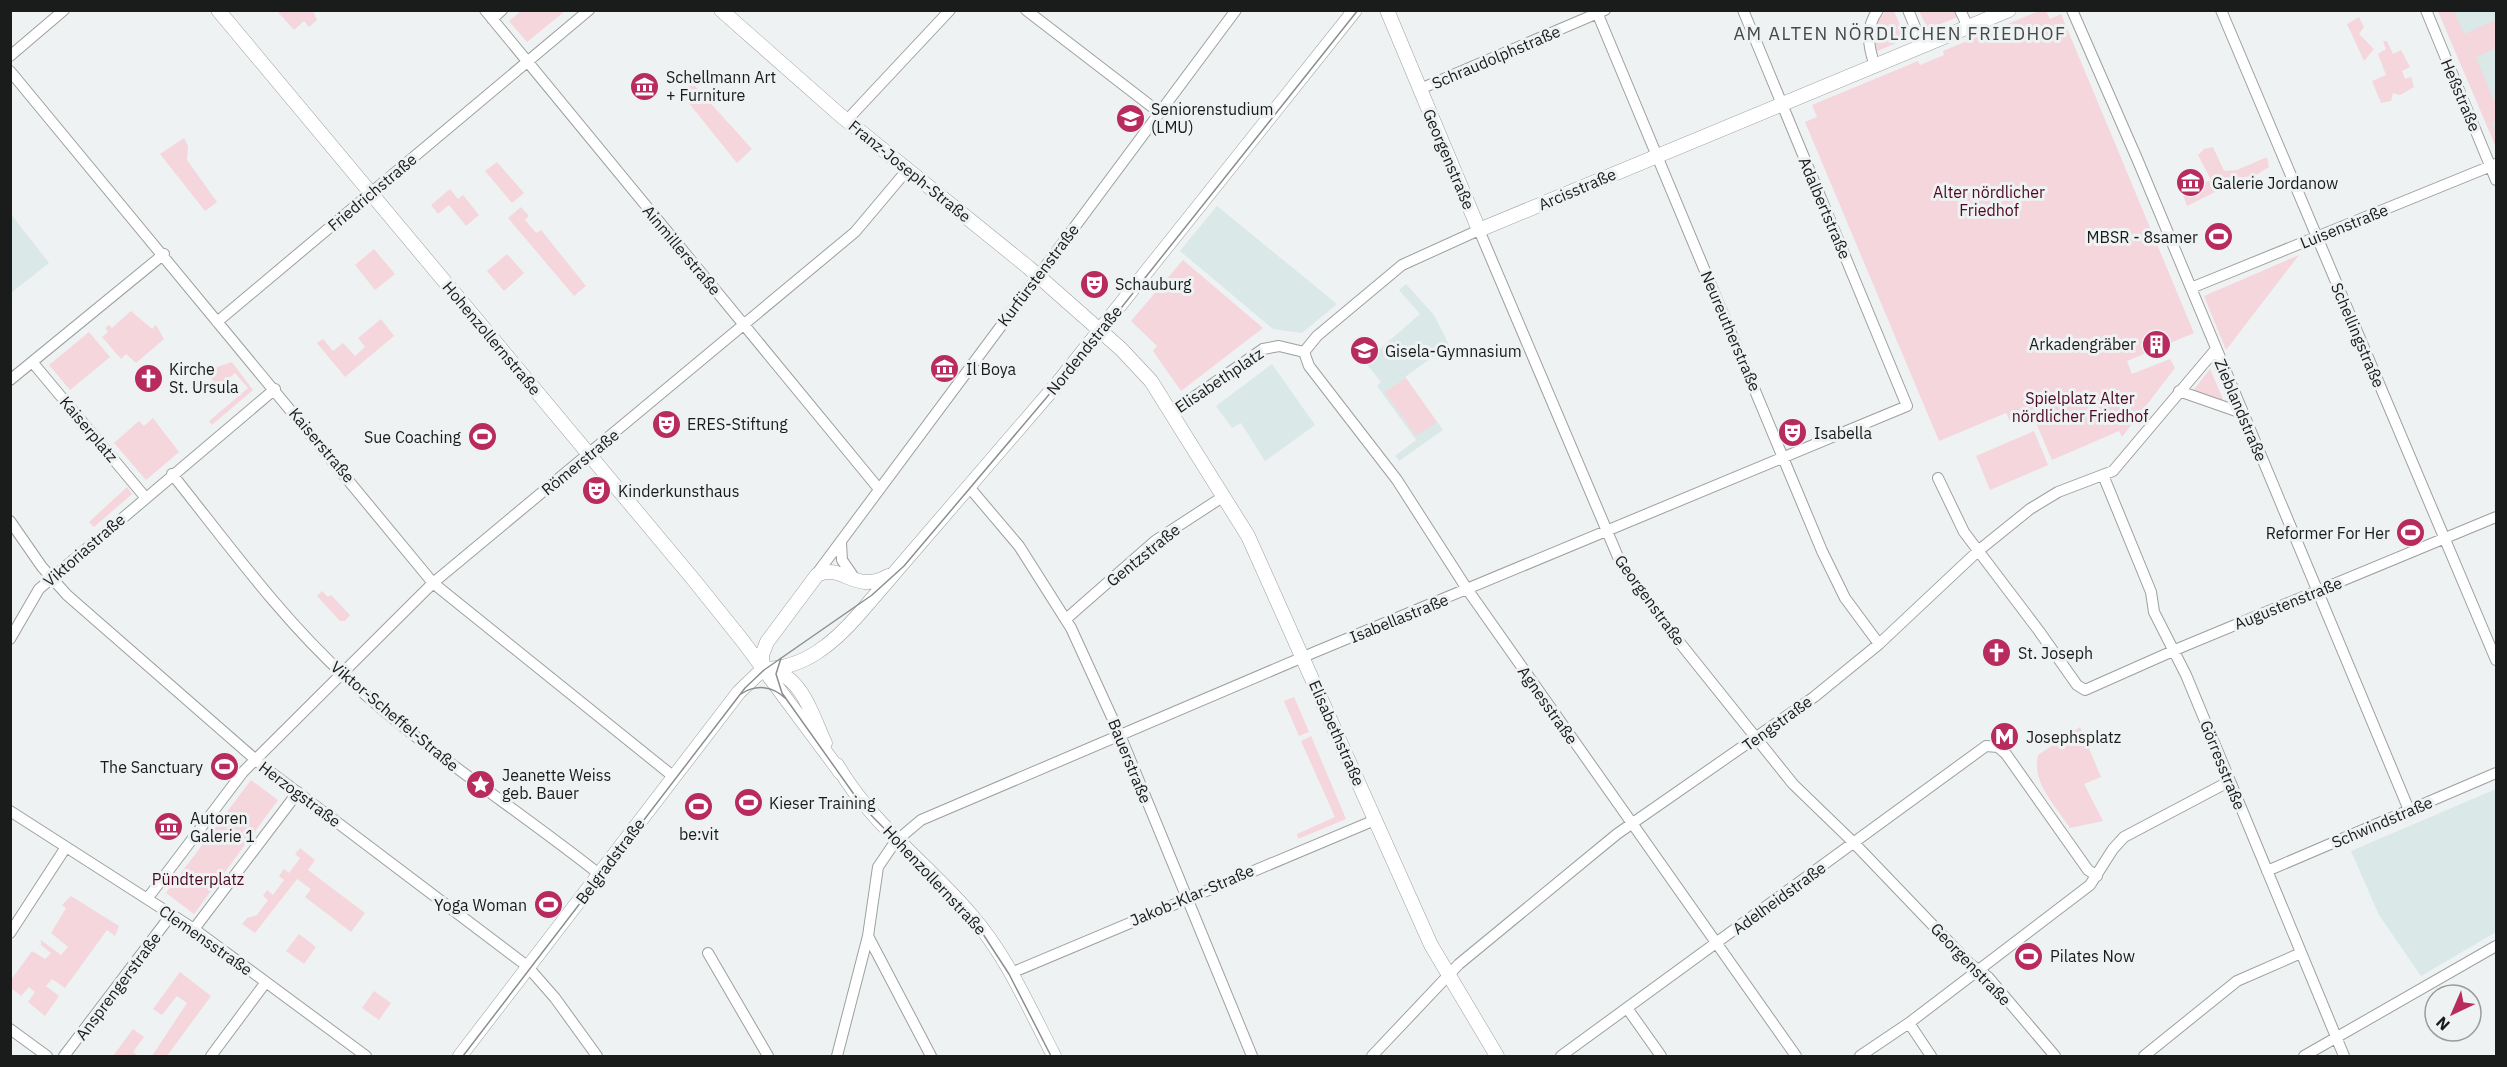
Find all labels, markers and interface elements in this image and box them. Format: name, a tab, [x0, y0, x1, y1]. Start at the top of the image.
street label: Schraudolphstraße	[1429, 21, 1563, 93]
district label: AM ALTEN NÖRDLICHEN FRIEDHOF	[1733, 22, 2067, 45]
street label: Heßstraße	[2437, 56, 2485, 135]
place label: Schellmann Art + Furniture	[666, 67, 776, 105]
museum icon: Schellmann Art + Furniture	[629, 70, 661, 102]
place label: Seniorenstudium (LMU)	[1151, 99, 1274, 137]
school or university icon: Seniorenstudium (LMU)	[1114, 102, 1146, 134]
street label: Georgenstraße	[1419, 106, 1479, 212]
street label: Franz-Joseph-Straße	[845, 116, 975, 227]
street label: Friedrichstraße	[323, 149, 421, 235]
street label: Adalbertstraße	[1795, 154, 1856, 262]
street label: Arcisstraße	[1535, 164, 1619, 214]
museum icon: Galerie Jordanow	[2175, 167, 2207, 199]
place label: Galerie Jordanow	[2212, 173, 2338, 193]
park label: Alter nördlicher Friedhof	[1933, 182, 2045, 220]
street label: Luisenstraße	[2297, 199, 2391, 253]
street label: Ainmillerstraße	[639, 201, 726, 299]
street label: Kurfürstenstraße	[993, 220, 1083, 330]
sports icon: MBSR - 8samer	[2203, 221, 2235, 253]
place label: MBSR - 8samer	[2087, 227, 2198, 247]
theatre icon: Schauburg	[1078, 268, 1110, 300]
street label: Neureutherstraße	[1697, 268, 1765, 394]
place label: Schauburg	[1115, 274, 1192, 294]
street label: Hohenzollernstraße	[439, 277, 546, 399]
street label: Schellingstraße	[2327, 280, 2389, 391]
street label: Nordendstraße	[1042, 301, 1126, 399]
building icon: Arkadengräber	[2141, 328, 2173, 360]
place label: Arkadengräber	[2029, 334, 2136, 354]
school or university icon: Gisela-Gymnasium	[1348, 335, 1380, 367]
place label: Gisela-Gymnasium	[1385, 341, 1522, 361]
street label: Elisabethplatz	[1171, 343, 1267, 417]
museum icon: Il Boya	[929, 353, 961, 385]
street label: Zieblandstraße	[2210, 356, 2272, 464]
place label: Kirche St. Ursula	[169, 359, 239, 397]
place label: Il Boya	[966, 359, 1017, 379]
church icon: Kirche St. Ursula	[132, 362, 164, 394]
park label: Spielplatz Alter nördlicher Friedhof	[2012, 388, 2148, 426]
street label: Kaiserplatz	[56, 392, 122, 466]
street label: Kaiserstraße	[285, 403, 359, 487]
theatre icon: ERES-Stiftung	[650, 408, 682, 440]
place label: ERES-Stiftung	[687, 414, 788, 434]
theatre icon: Isabella	[1777, 417, 1809, 449]
sports icon: Sue Coaching	[466, 421, 498, 453]
place label: Isabella	[1814, 423, 1872, 443]
street label: Römerstraße	[537, 424, 623, 499]
place label: Sue Coaching	[364, 427, 462, 447]
theatre icon: Kinderkunsthaus	[581, 475, 613, 507]
place label: Kinderkunsthaus	[618, 481, 739, 501]
street label: Viktoriastraße	[39, 509, 129, 591]
sports icon: Reformer For Her	[2395, 517, 2427, 549]
street label: Gentzstraße	[1102, 519, 1184, 591]
place label: Reformer For Her	[2266, 523, 2390, 543]
street label: Georgenstraße	[1610, 551, 1690, 649]
street label: Augustenstraße	[2231, 572, 2345, 634]
street label: Isabellastraße	[1347, 589, 1451, 647]
church icon: St. Joseph	[1981, 637, 2013, 669]
place label: St. Joseph	[2018, 643, 2093, 663]
street label: Viktor-Scheffel-Straße	[327, 657, 463, 776]
street label: Agnesstraße	[1514, 662, 1582, 748]
street label: Elisabethstraße	[1305, 677, 1369, 789]
street label: Tengstraße	[1738, 691, 1816, 755]
street label: Bauerstraße	[1104, 716, 1156, 806]
street label: Görresstraße	[2196, 717, 2250, 813]
metro station icon: Josephsplatz	[1989, 721, 2021, 753]
place label: Josephsplatz	[2026, 727, 2121, 747]
sports icon: The Sanctuary	[208, 751, 240, 783]
place label: The Sanctuary	[100, 757, 203, 777]
street label: Herzogstraße	[255, 757, 345, 831]
place label: Jeanette Weiss geb. Bauer	[502, 765, 611, 803]
place icon: Jeanette Weiss geb. Bauer	[465, 768, 497, 800]
sports icon: Kieser Training	[732, 787, 764, 819]
sports icon: be:vit	[683, 790, 715, 822]
street label: Schwindstraße	[2329, 792, 2436, 852]
place label: Kieser Training	[769, 793, 876, 813]
place label: Autoren Galerie 1	[190, 808, 255, 846]
museum icon: Autoren Galerie 1	[153, 811, 185, 843]
street label: Belgradstraße	[571, 814, 649, 908]
street label: Hohenzollernstraße	[879, 821, 991, 939]
place label: be:vit	[679, 824, 719, 844]
street label: Adelheidstraße	[1728, 857, 1830, 939]
street label: Jakob-Klar-Straße	[1127, 860, 1257, 930]
park label: Pündterplatz	[152, 869, 244, 889]
sports icon: Yoga Woman	[532, 889, 564, 921]
place label: Yoga Woman	[434, 895, 527, 915]
street label: Clemensstraße	[156, 900, 257, 980]
street label: Georgenstraße	[1927, 918, 2016, 1010]
street label: Ansprengerstraße	[71, 928, 165, 1044]
sports icon: Pilates Now	[2013, 940, 2045, 972]
place label: Pilates Now	[2050, 946, 2135, 966]
north arrow	[2423, 983, 2483, 1043]
text: N	[2431, 1013, 2454, 1035]

